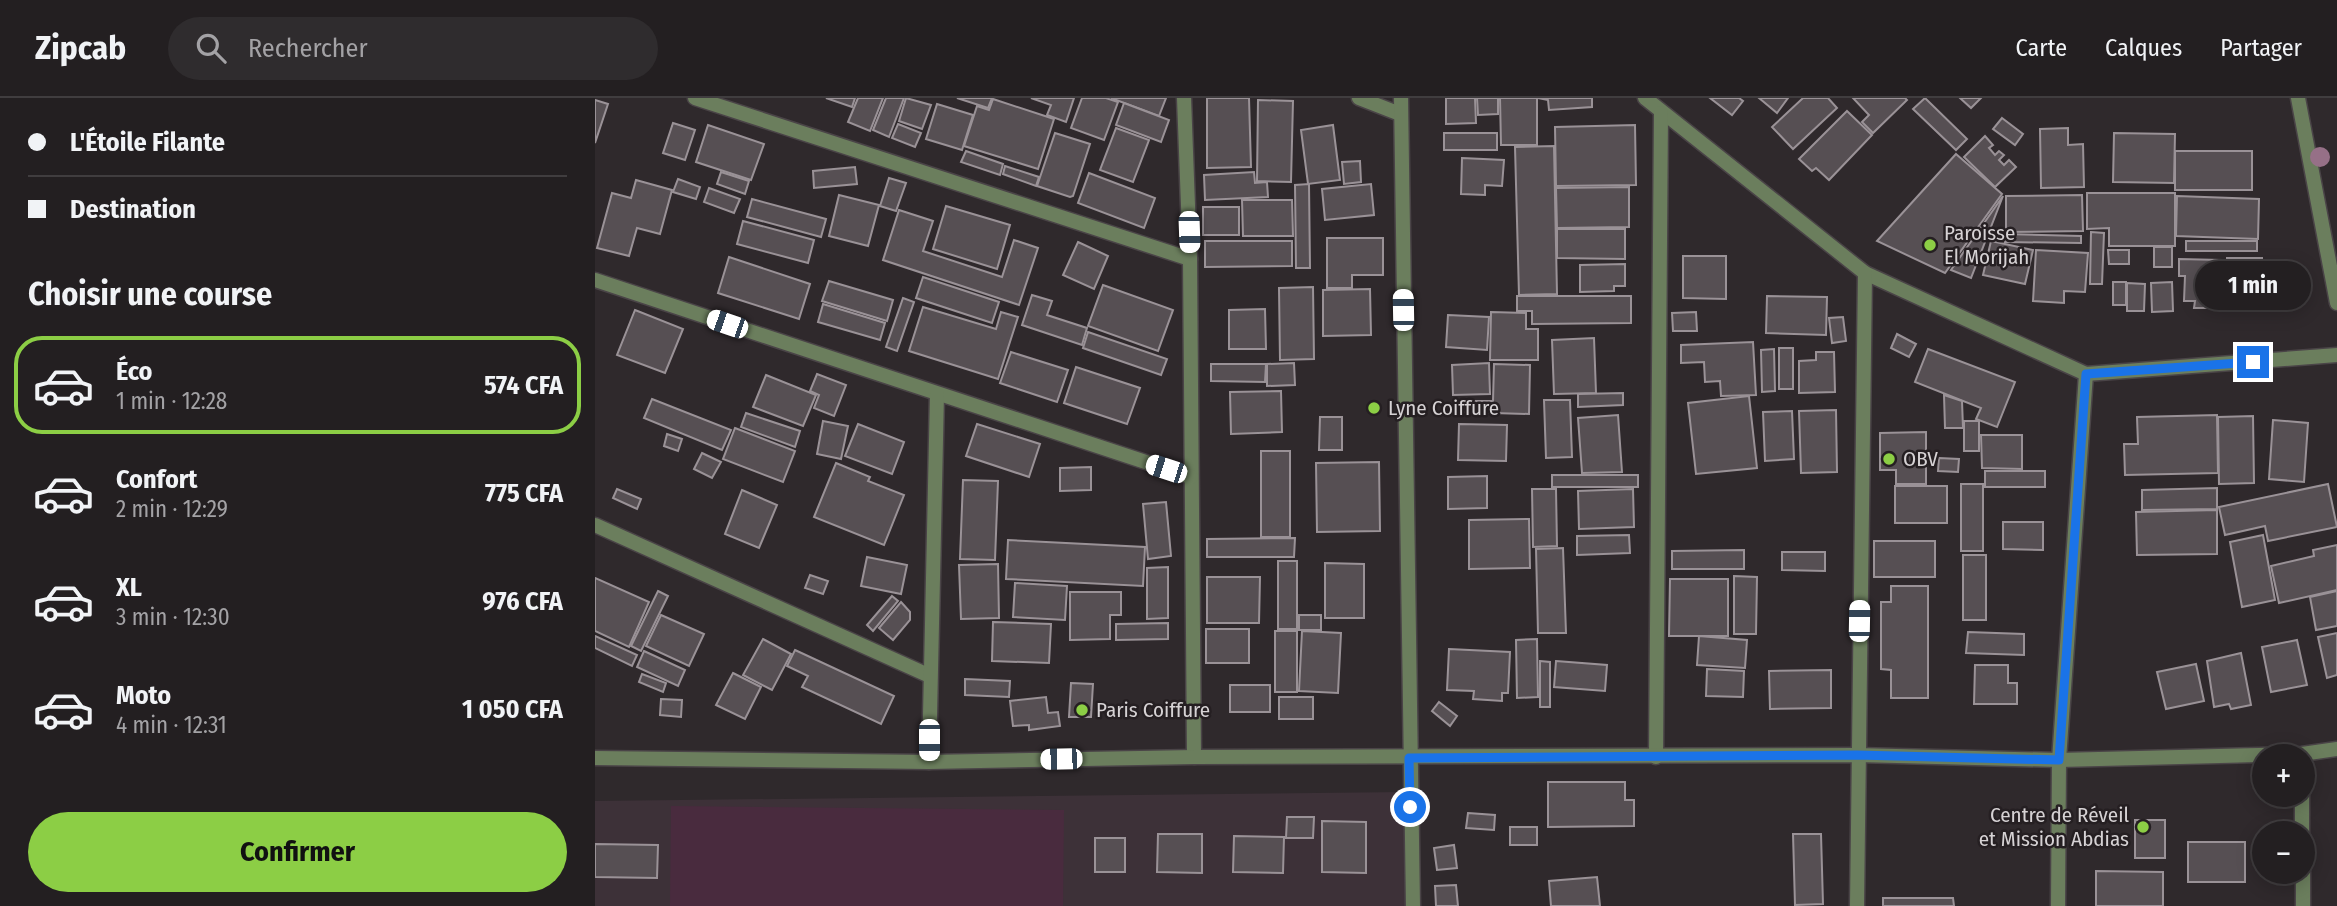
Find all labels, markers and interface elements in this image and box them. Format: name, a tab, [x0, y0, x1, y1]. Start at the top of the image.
search box	[168, 17, 658, 80]
text: Zipcab	[35, 28, 126, 68]
icon: search	[192, 29, 230, 67]
text: Rechercher	[248, 33, 368, 64]
text: Carte	[2016, 34, 2067, 62]
text: Calques	[2105, 34, 2182, 62]
text: Partager	[2220, 34, 2302, 62]
text: L'Étoile Filante	[70, 127, 225, 158]
text: Destination	[70, 194, 196, 225]
car	[1178, 211, 1201, 253]
place label: Paroisse El Morijah	[1944, 220, 2029, 270]
marker: Paroisse El Morijah	[1922, 237, 1938, 253]
callout: 1 min	[2195, 260, 2311, 310]
text: 1 min	[2228, 271, 2278, 299]
text: Choisir une course	[28, 275, 272, 313]
car	[1393, 289, 1414, 331]
car	[704, 307, 751, 341]
route end	[2237, 346, 2269, 378]
icon: car	[32, 354, 95, 417]
text: Éco	[116, 356, 153, 387]
text: 574 CFA	[484, 370, 563, 401]
text: 1 min · 12:28	[116, 387, 227, 415]
place label: Lyne Coiffure	[1388, 395, 1499, 421]
marker: Lyne Coiffure	[1366, 400, 1382, 416]
place label: OBV	[1903, 446, 1938, 472]
marker: OBV	[1881, 451, 1897, 467]
car	[1143, 453, 1190, 485]
icon: car	[32, 462, 95, 525]
text: Confort	[116, 464, 197, 495]
text: 775 CFA	[485, 478, 563, 509]
text: 2 min · 12:29	[116, 495, 228, 523]
icon: car	[32, 570, 95, 633]
text: XL	[116, 572, 142, 603]
text: 976 CFA	[482, 586, 563, 617]
car	[1849, 600, 1870, 642]
text: 3 min · 12:30	[116, 603, 230, 631]
icon: car	[32, 678, 95, 741]
text: Moto	[116, 680, 171, 711]
text: 1 050 CFA	[462, 694, 563, 725]
place label: Paris Coiffure	[1096, 697, 1210, 723]
marker: Paris Coiffure	[1074, 702, 1090, 718]
text: 4 min · 12:31	[116, 711, 227, 739]
car	[919, 719, 940, 761]
map controls	[2252, 744, 2315, 884]
button: +	[2252, 744, 2315, 807]
car	[1040, 748, 1083, 770]
route start	[1394, 791, 1426, 823]
place label: Centre de Réveil et Mission Abdias	[1979, 802, 2129, 852]
button: Confirmer	[28, 812, 567, 892]
marker: Centre de Réveil et Mission Abdias	[2135, 819, 2151, 835]
button: −	[2252, 821, 2315, 884]

